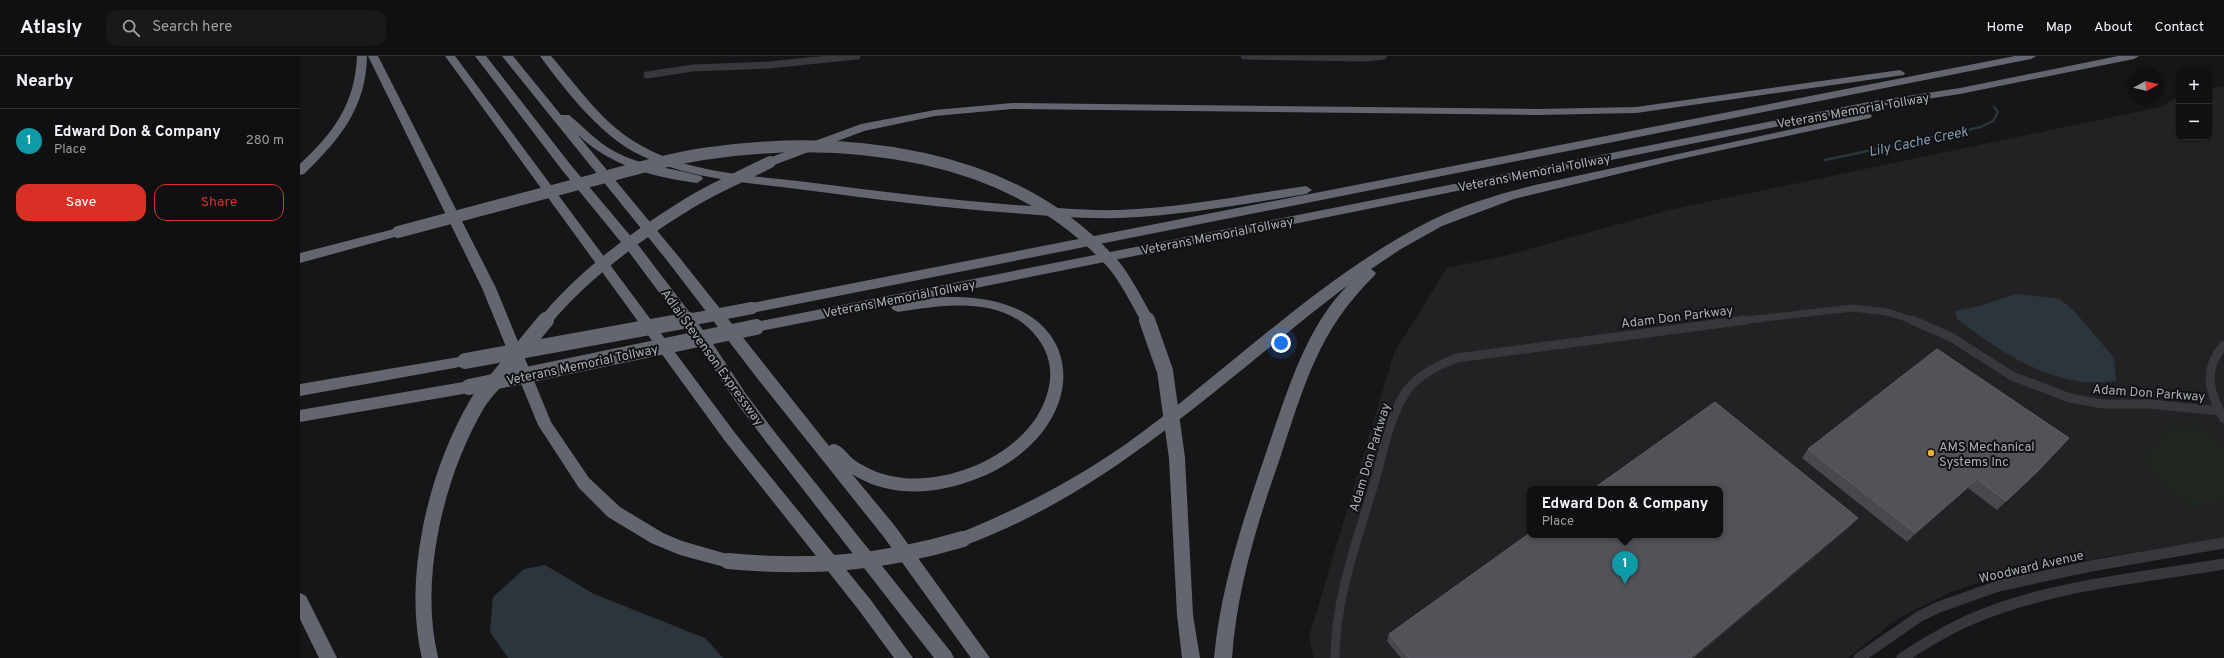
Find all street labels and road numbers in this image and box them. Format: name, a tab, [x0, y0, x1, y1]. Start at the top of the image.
street label: Veterans Memorial Tollway	[1776, 91, 1931, 133]
street label: Veterans Memorial Tollway	[1457, 151, 1612, 197]
street label: Veterans Memorial Tollway	[1140, 214, 1295, 260]
street label: Veterans Memorial Tollway	[822, 277, 977, 323]
street label: Adlai Stevenson Expressway	[656, 287, 766, 430]
street label: Adam Don Parkway	[1620, 303, 1734, 333]
street label: Veterans Memorial Tollway	[505, 342, 660, 390]
street label: Adam Don Parkway	[2092, 382, 2206, 406]
street label: Adam Don Parkway	[1347, 401, 1395, 514]
street label: Woodward Avenue	[1977, 548, 2085, 588]

